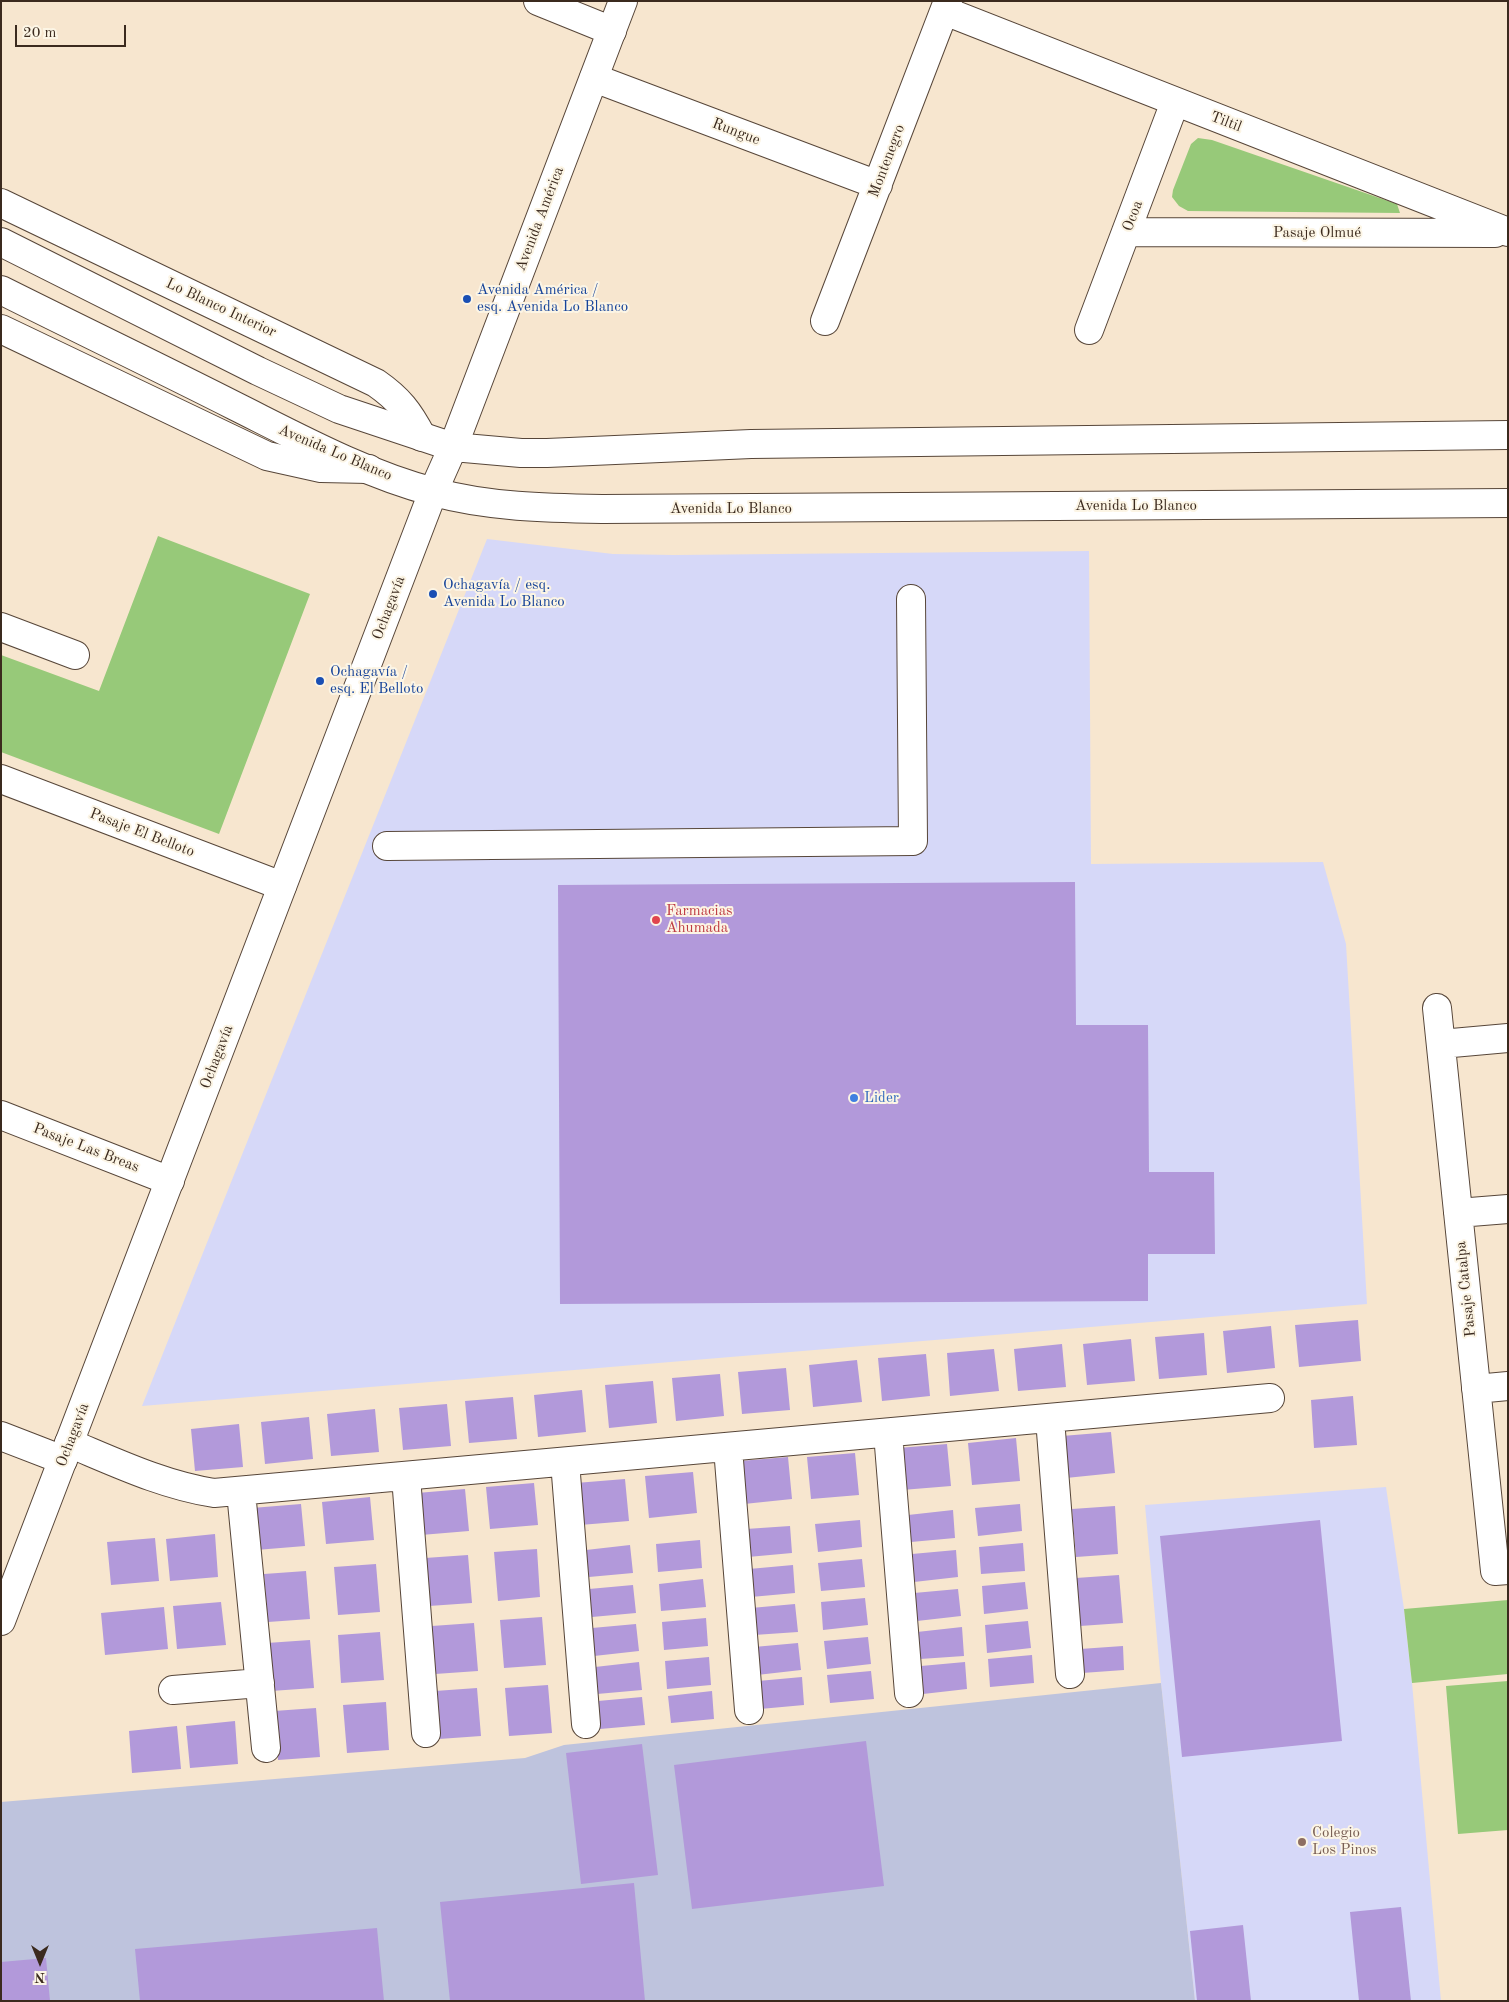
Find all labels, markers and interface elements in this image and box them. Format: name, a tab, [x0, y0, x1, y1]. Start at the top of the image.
scale bar	[18, 15, 129, 47]
text: 20 m	[23, 26, 57, 41]
street label: Tiltil	[1208, 108, 1244, 136]
street label: Rungue	[710, 115, 762, 149]
street label: Montenegro	[865, 122, 909, 200]
street label: Avenida América	[512, 164, 568, 274]
street label: Ocoa	[1119, 198, 1147, 234]
street label: Pasaje Olmué	[1273, 224, 1361, 242]
street label: Lo Blanco Interior	[163, 275, 279, 341]
place label: Avenida América / esq. Avenida Lo Blanco	[477, 281, 628, 316]
marker: Avenida América / esq. Avenida Lo Blanco	[461, 293, 473, 305]
street label: Avenida Lo Blanco	[275, 421, 395, 485]
street label: Avenida Lo Blanco	[1075, 497, 1197, 515]
street label: Avenida Lo Blanco	[670, 500, 792, 518]
street label: Ochagavía	[369, 573, 409, 643]
place label: Ochagavía / esq. Avenida Lo Blanco	[443, 576, 565, 611]
marker: Ochagavía / esq. Avenida Lo Blanco	[427, 588, 439, 600]
place label: Ochagavía / esq. El Belloto	[330, 663, 423, 698]
marker: Ochagavía / esq. El Belloto	[314, 675, 326, 687]
street label: Pasaje El Belloto	[87, 805, 197, 861]
place label: Farmacias Ahumada	[666, 902, 733, 937]
marker: Farmacias Ahumada	[650, 914, 662, 926]
street label: Ochagavía	[197, 1022, 237, 1092]
place label: Lider	[864, 1089, 899, 1107]
marker: Lider	[848, 1092, 860, 1104]
street label: Pasaje Las Breas	[30, 1119, 142, 1177]
street label: Pasaje Catalpa	[1452, 1240, 1480, 1338]
street label: Ochagavía	[53, 1400, 93, 1470]
place label: Colegio Los Pinos	[1312, 1824, 1376, 1859]
marker: Colegio Los Pinos	[1296, 1836, 1308, 1848]
north arrow	[15, 1937, 65, 1987]
text: N	[35, 1970, 45, 1984]

